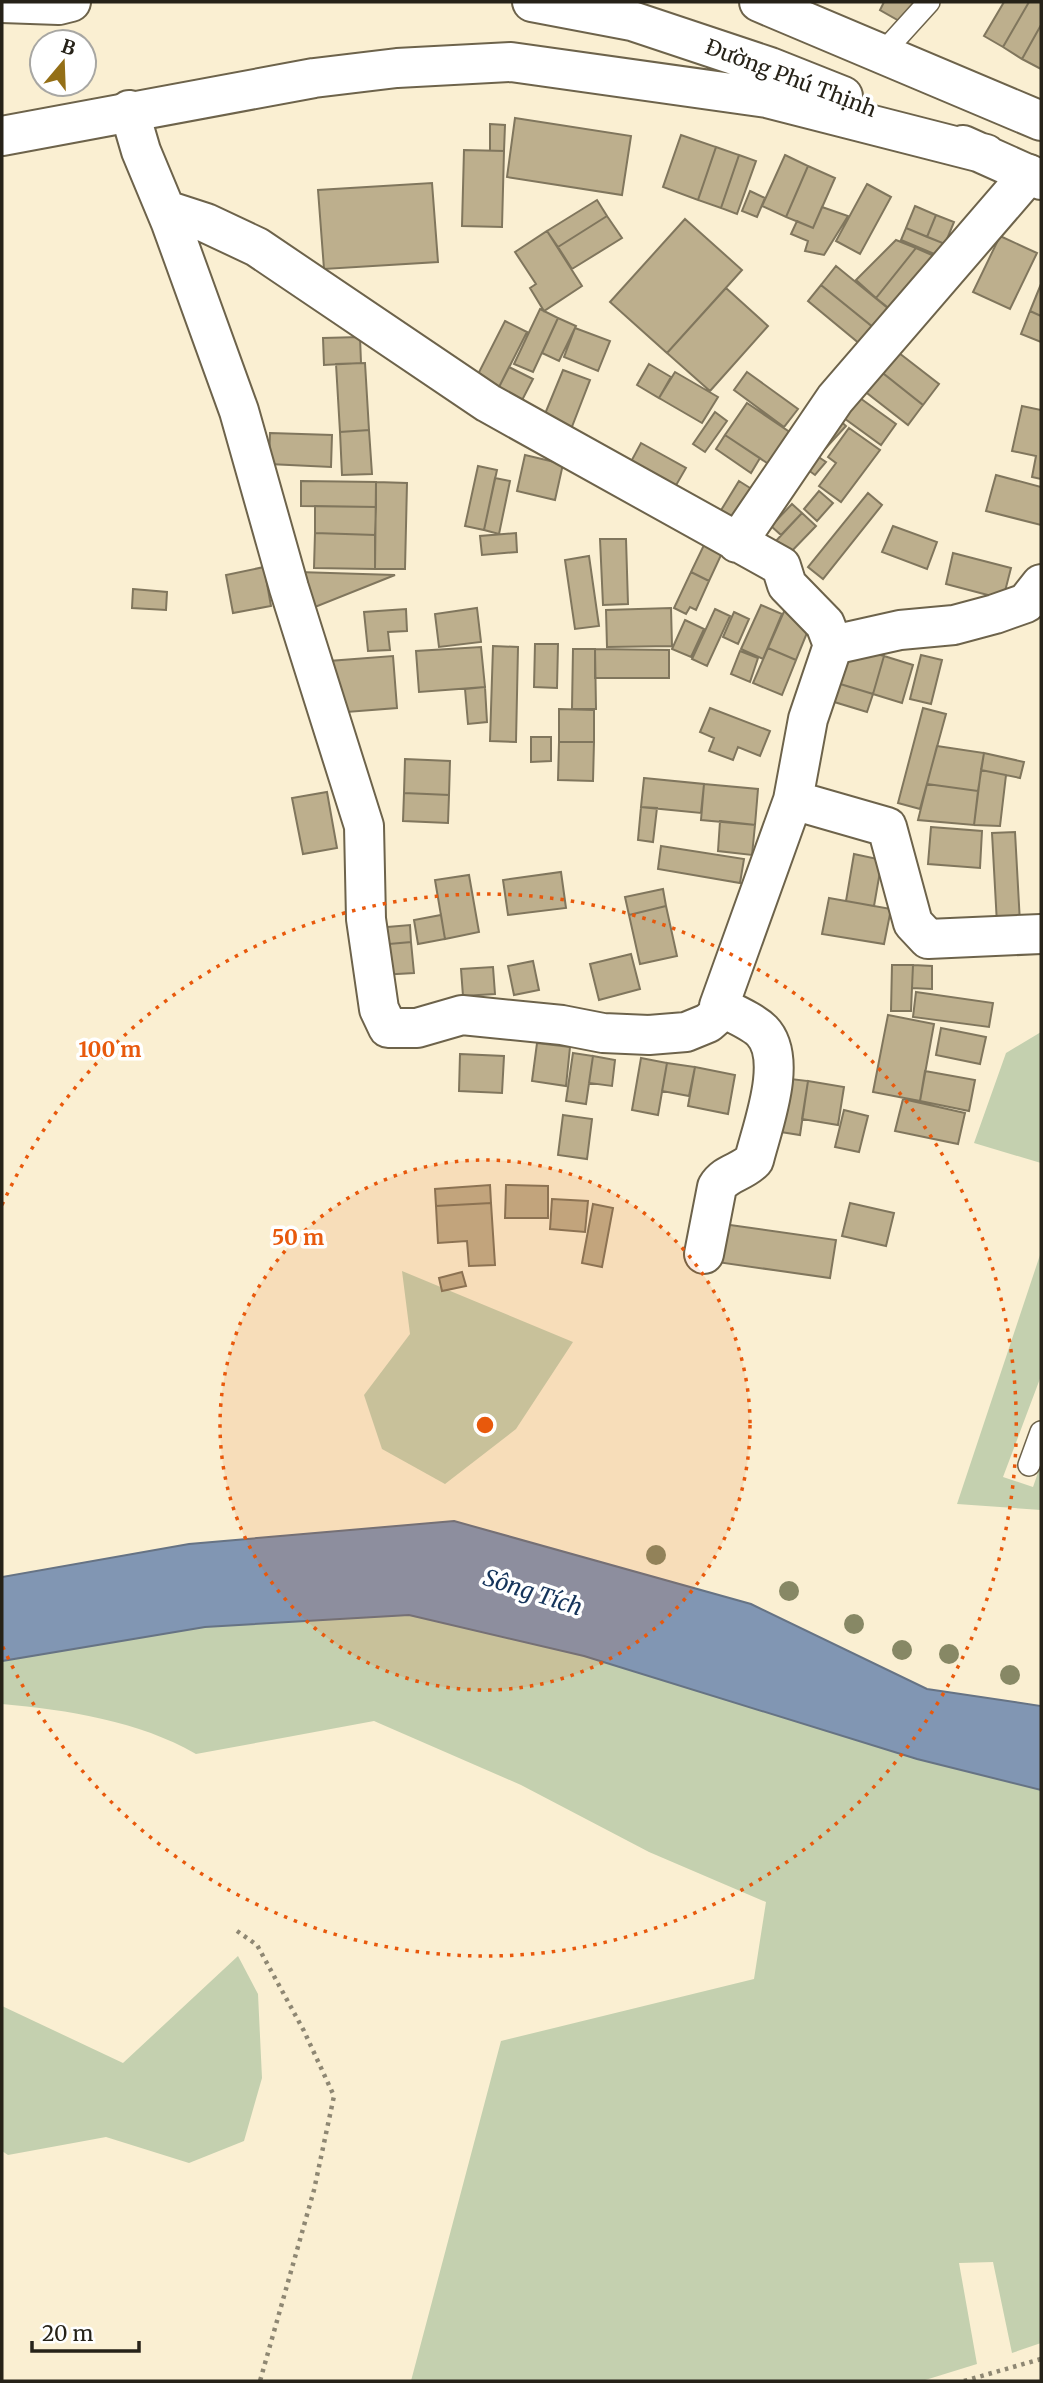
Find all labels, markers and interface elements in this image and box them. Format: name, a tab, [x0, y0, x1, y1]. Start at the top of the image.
north arrow	[28, 28, 98, 98]
text: B	[58, 33, 79, 60]
street label: Đường Phú Thịnh	[702, 33, 880, 123]
text: 100 m	[79, 1036, 141, 1063]
text: 50 m	[272, 1224, 324, 1251]
centre of rings	[473, 1413, 497, 1437]
water label: Sông Tích	[480, 1562, 586, 1622]
scale bar	[32, 2310, 138, 2354]
text: 20 m	[42, 2320, 94, 2347]

